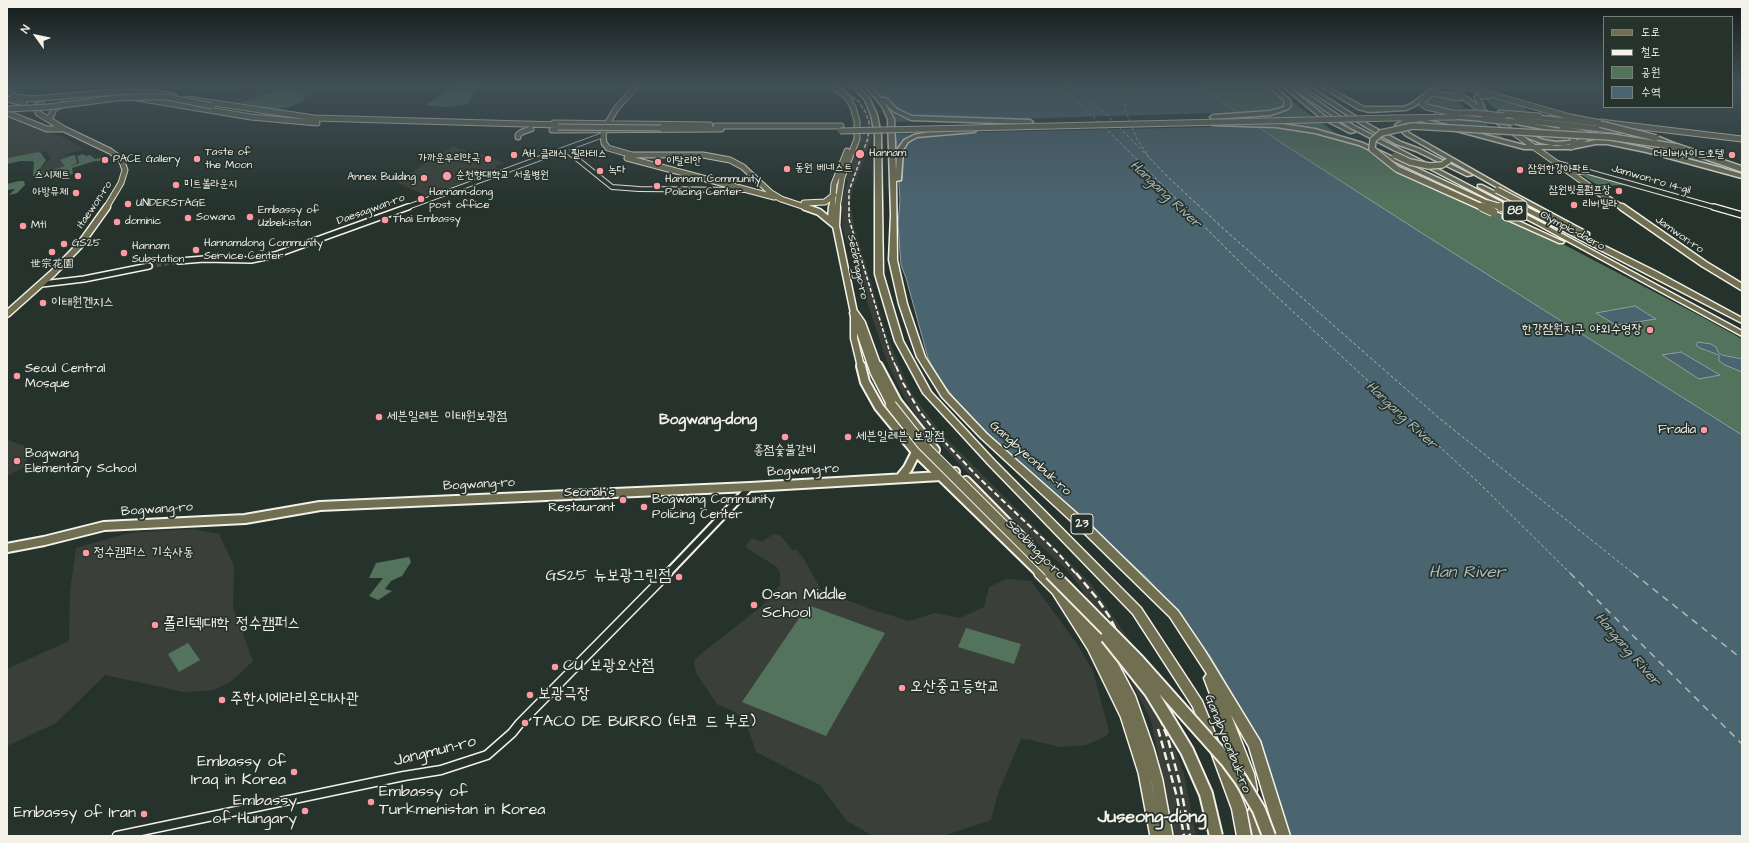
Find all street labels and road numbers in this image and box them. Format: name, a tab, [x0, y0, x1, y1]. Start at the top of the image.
street label: Jamwon-ro 14-gil	[1610, 162, 1692, 198]
street label: Itaewon-ro	[74, 179, 116, 231]
street label: Daesagwan-ro	[335, 192, 407, 228]
road number: 88	[1503, 201, 1527, 221]
street label: Olympic-daero	[1537, 208, 1607, 254]
street label: Jamwon-ro	[1652, 213, 1706, 257]
street label: Seobinggo-ro	[844, 233, 870, 301]
street label: Gangbyeonbuk-ro	[986, 418, 1074, 500]
street label: Bogwang-ro	[767, 461, 839, 481]
street label: Bogwang-ro	[443, 475, 515, 495]
street label: Bogwang-ro	[120, 500, 194, 520]
road number: 23	[1071, 514, 1093, 534]
street label: Seobinggo-ro	[1002, 517, 1068, 583]
street label: Gangbyeonbuk-ro	[1200, 693, 1254, 795]
street label: Jangmun-ro	[392, 732, 478, 772]

